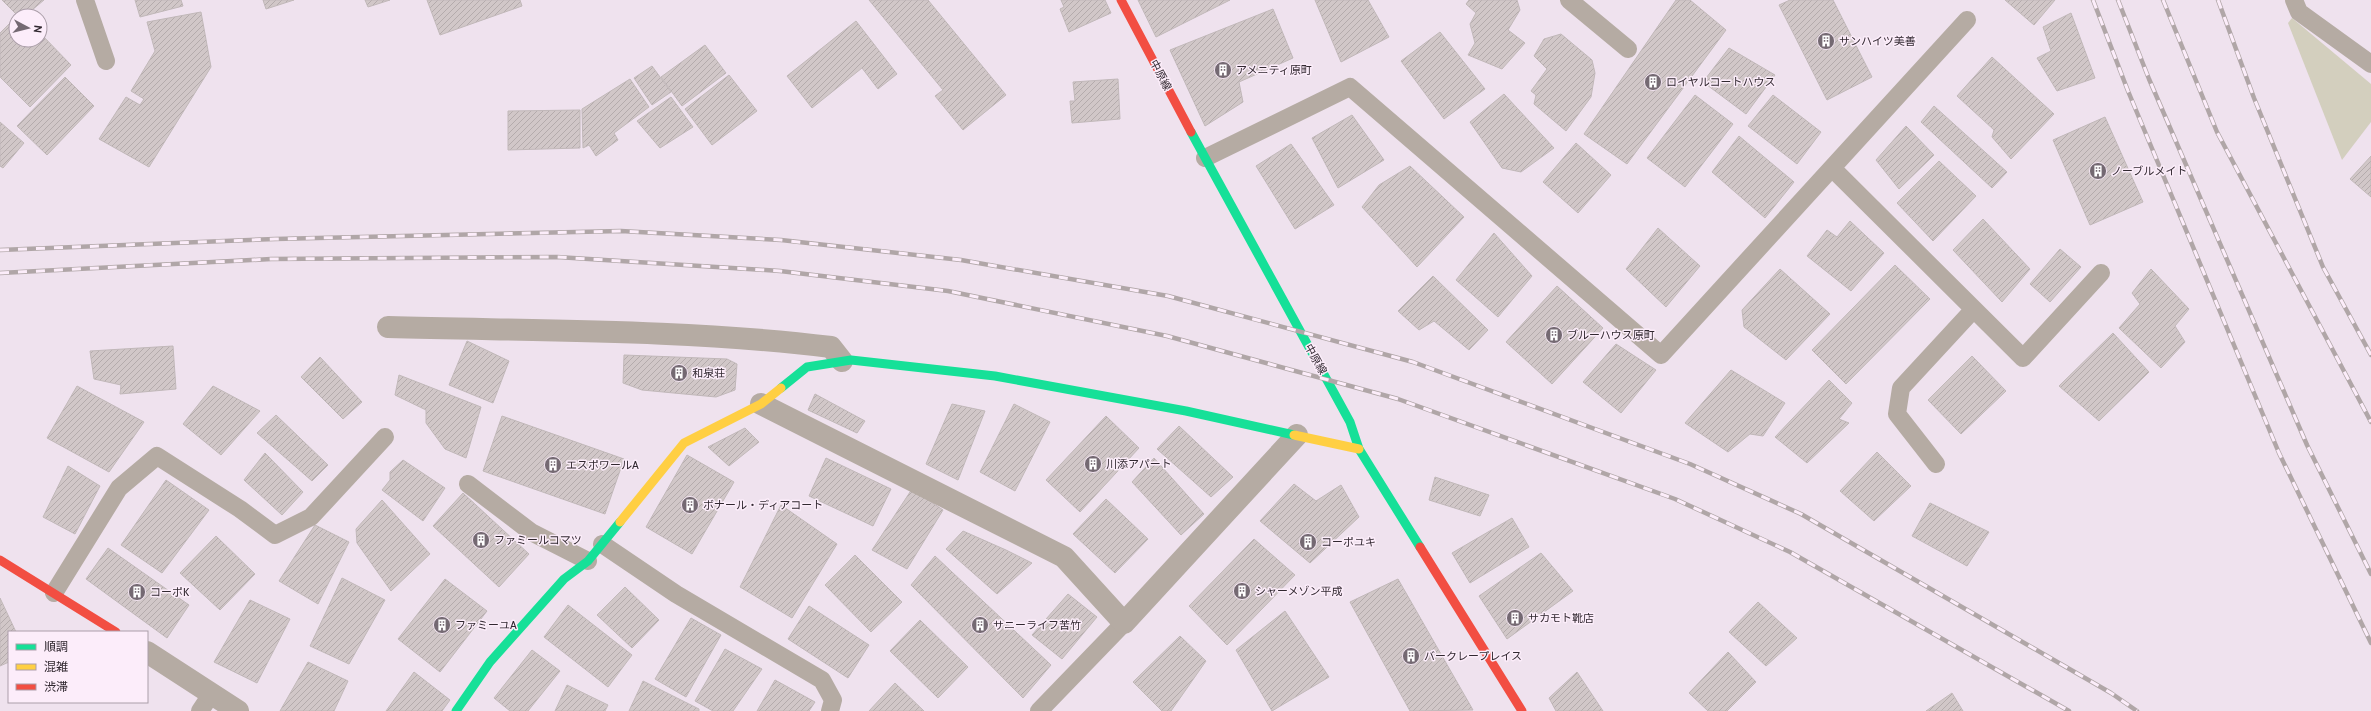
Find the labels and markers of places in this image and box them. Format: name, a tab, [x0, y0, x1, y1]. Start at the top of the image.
building icon: サンハイツ美善	[1816, 31, 1836, 51]
place label: サンハイツ美善	[1839, 34, 1916, 48]
building icon: アメニティ原町	[1213, 60, 1233, 80]
place label: アメニティ原町	[1236, 63, 1312, 77]
building icon: ロイヤルコートハウス	[1643, 72, 1663, 92]
place label: ロイヤルコートハウス	[1666, 75, 1775, 89]
building icon: ノーブルメイト	[2088, 161, 2108, 181]
place label: ノーブルメイト	[2111, 164, 2187, 178]
building icon: ブルーハウス原町	[1544, 325, 1564, 345]
place label: ブルーハウス原町	[1567, 328, 1655, 342]
building icon: 和泉荘	[669, 363, 689, 383]
place label: 和泉荘	[692, 366, 725, 380]
building icon: 川添アパート	[1083, 454, 1103, 474]
building icon: エスポワールA	[543, 455, 563, 475]
place label: 川添アパート	[1106, 457, 1172, 471]
place label: エスポワールA	[566, 458, 639, 472]
building icon: ボナール・ディアコート	[680, 495, 700, 515]
place label: ボナール・ディアコート	[703, 498, 823, 512]
building icon: ファミールコマツ	[471, 530, 491, 550]
building icon: コーポユキ	[1298, 532, 1318, 552]
place label: ファミールコマツ	[494, 533, 582, 547]
place label: コーポユキ	[1321, 535, 1376, 549]
building icon: シャーメゾン平成	[1232, 581, 1252, 601]
building icon: コーポK	[127, 582, 147, 602]
place label: シャーメゾン平成	[1255, 584, 1343, 598]
place label: コーポK	[150, 585, 190, 599]
building icon: サカモト靴店	[1505, 608, 1525, 628]
place label: サカモト靴店	[1528, 611, 1594, 625]
building icon: ファミーユA	[432, 615, 452, 635]
building icon: サニーライフ苦竹	[970, 615, 990, 635]
place label: ファミーユA	[455, 618, 517, 632]
place label: サニーライフ苦竹	[993, 618, 1081, 632]
building icon: バークレープレイス	[1401, 646, 1421, 666]
place label: バークレープレイス	[1424, 649, 1522, 663]

